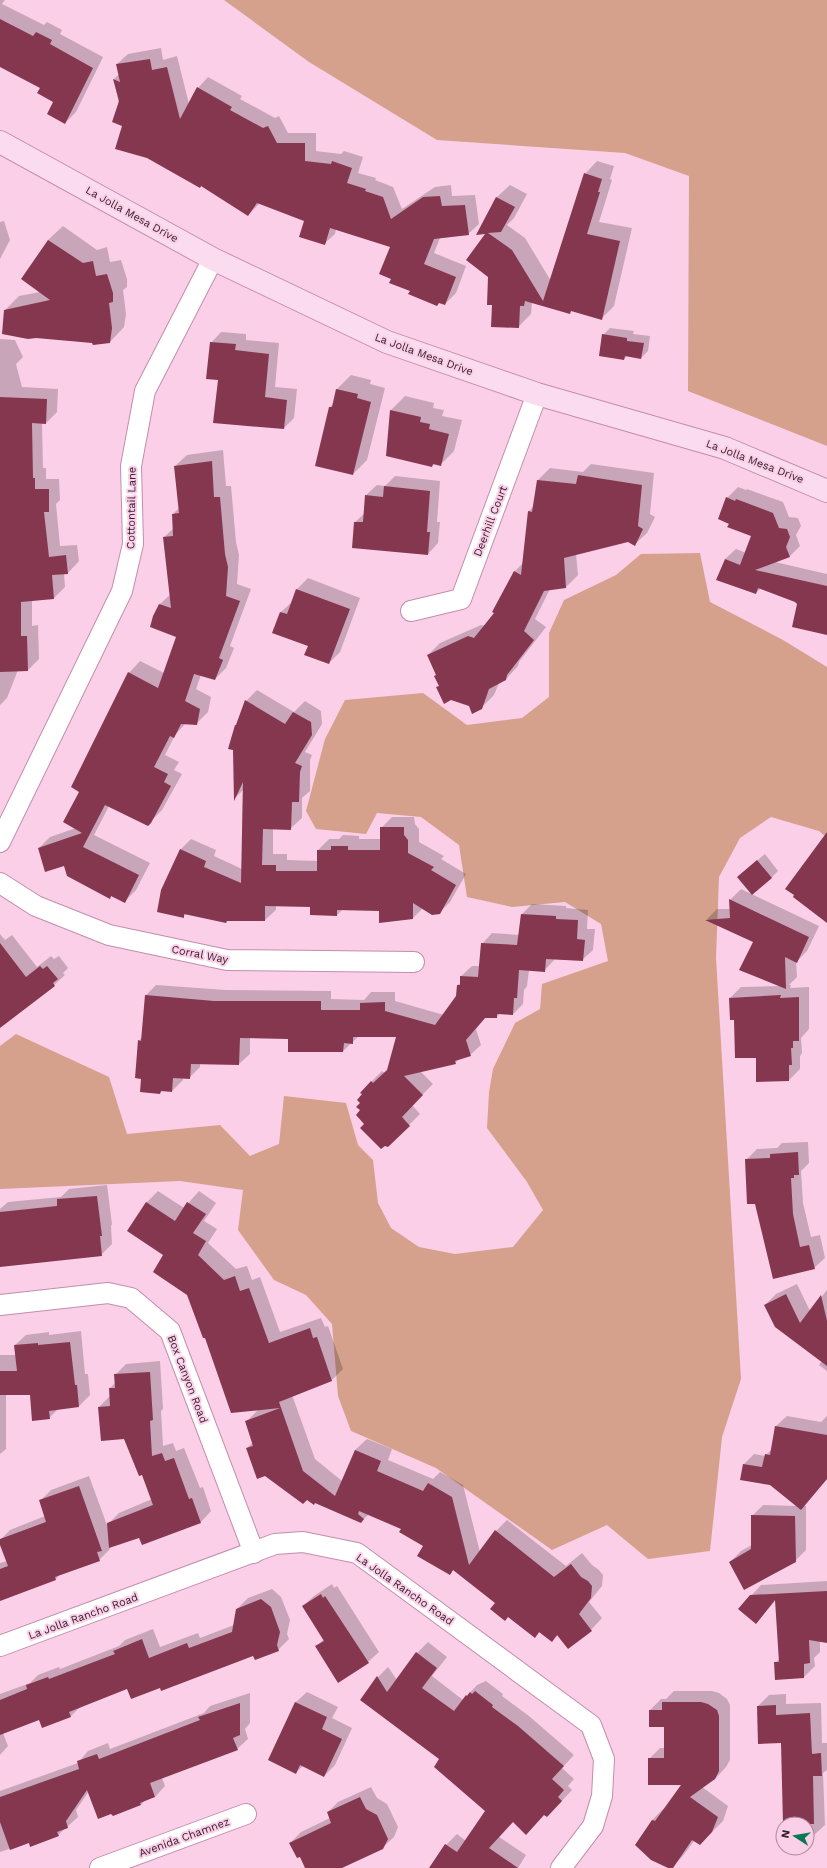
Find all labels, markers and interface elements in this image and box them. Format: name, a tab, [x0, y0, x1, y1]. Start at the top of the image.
street label: La Jolla Mesa Drive	[83, 184, 180, 245]
street label: La Jolla Mesa Drive	[373, 331, 475, 378]
street label: La Jolla Mesa Drive	[704, 437, 806, 486]
street label: Cottontail Lane	[124, 467, 139, 549]
street label: Deerhill Court	[471, 484, 510, 558]
street label: Corral Way	[170, 943, 230, 966]
street label: Box Canyon Road	[165, 1333, 210, 1425]
street label: La Jolla Rancho Road	[354, 1551, 456, 1628]
street label: La Jolla Rancho Road	[27, 1591, 140, 1642]
street label: Avenida Chamnez	[137, 1815, 231, 1860]
north arrow	[775, 1816, 815, 1856]
text: N	[779, 1829, 793, 1839]

